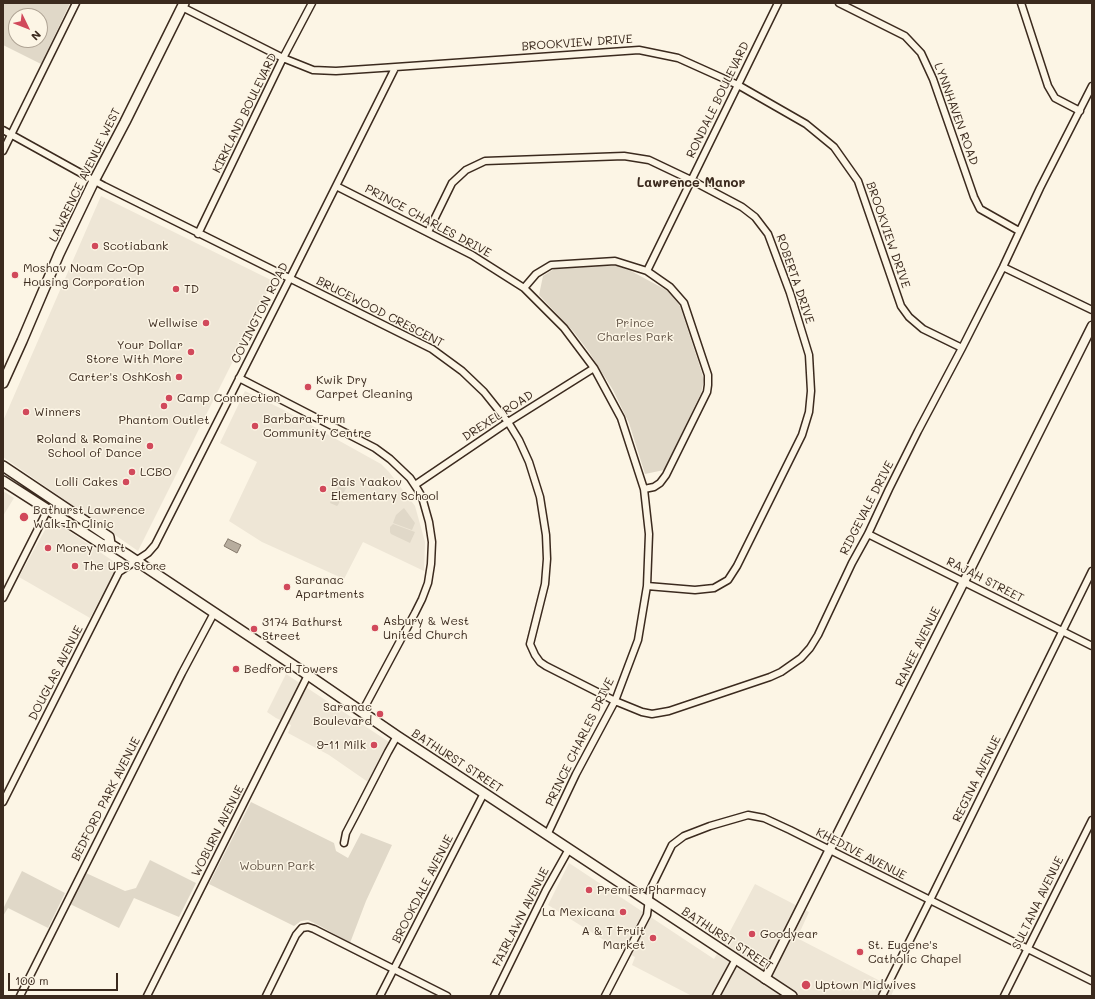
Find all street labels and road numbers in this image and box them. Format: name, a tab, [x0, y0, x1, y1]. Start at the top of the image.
street label: BROOKVIEW DRIVE	[521, 32, 633, 54]
street label: RONDALE BOULEVARD	[683, 39, 753, 161]
street label: KIRKLAND BOULEVARD	[210, 51, 280, 175]
street label: LYNNHAVEN ROAD	[931, 61, 981, 167]
street label: LAWRENCE AVENUE WEST	[46, 106, 124, 244]
street label: BROOKVIEW DRIVE	[863, 180, 913, 290]
street label: PRINCE CHARLES DRIVE	[362, 182, 494, 260]
street label: ROBERTA DRIVE	[773, 232, 817, 326]
street label: COVINGTON ROAD	[228, 260, 292, 366]
street label: BRUCEWOOD CRESCENT	[314, 274, 446, 350]
street label: DREXEL ROAD	[460, 388, 536, 444]
street label: RIDGEVALE DRIVE	[837, 458, 897, 558]
street label: RAJAH STREET	[944, 554, 1026, 606]
street label: RANEE AVENUE	[892, 605, 944, 689]
street label: DOUGLAS AVENUE	[26, 623, 86, 723]
street label: PRINCE CHARLES DRIVE	[543, 675, 617, 809]
street label: BATHURST STREET	[409, 726, 505, 796]
street label: REGINA AVENUE	[950, 733, 1004, 825]
street label: BEDFORD PARK AVENUE	[69, 735, 143, 863]
street label: WOBURN AVENUE	[189, 783, 247, 879]
street label: KHEDIVE AVENUE	[813, 825, 909, 883]
street label: BROOKDALE AVENUE	[389, 832, 457, 946]
street label: SULTANA AVENUE	[1009, 854, 1067, 952]
street label: FAIRLAWN AVENUE	[490, 865, 552, 969]
street label: BATHURST STREET	[679, 904, 775, 974]

